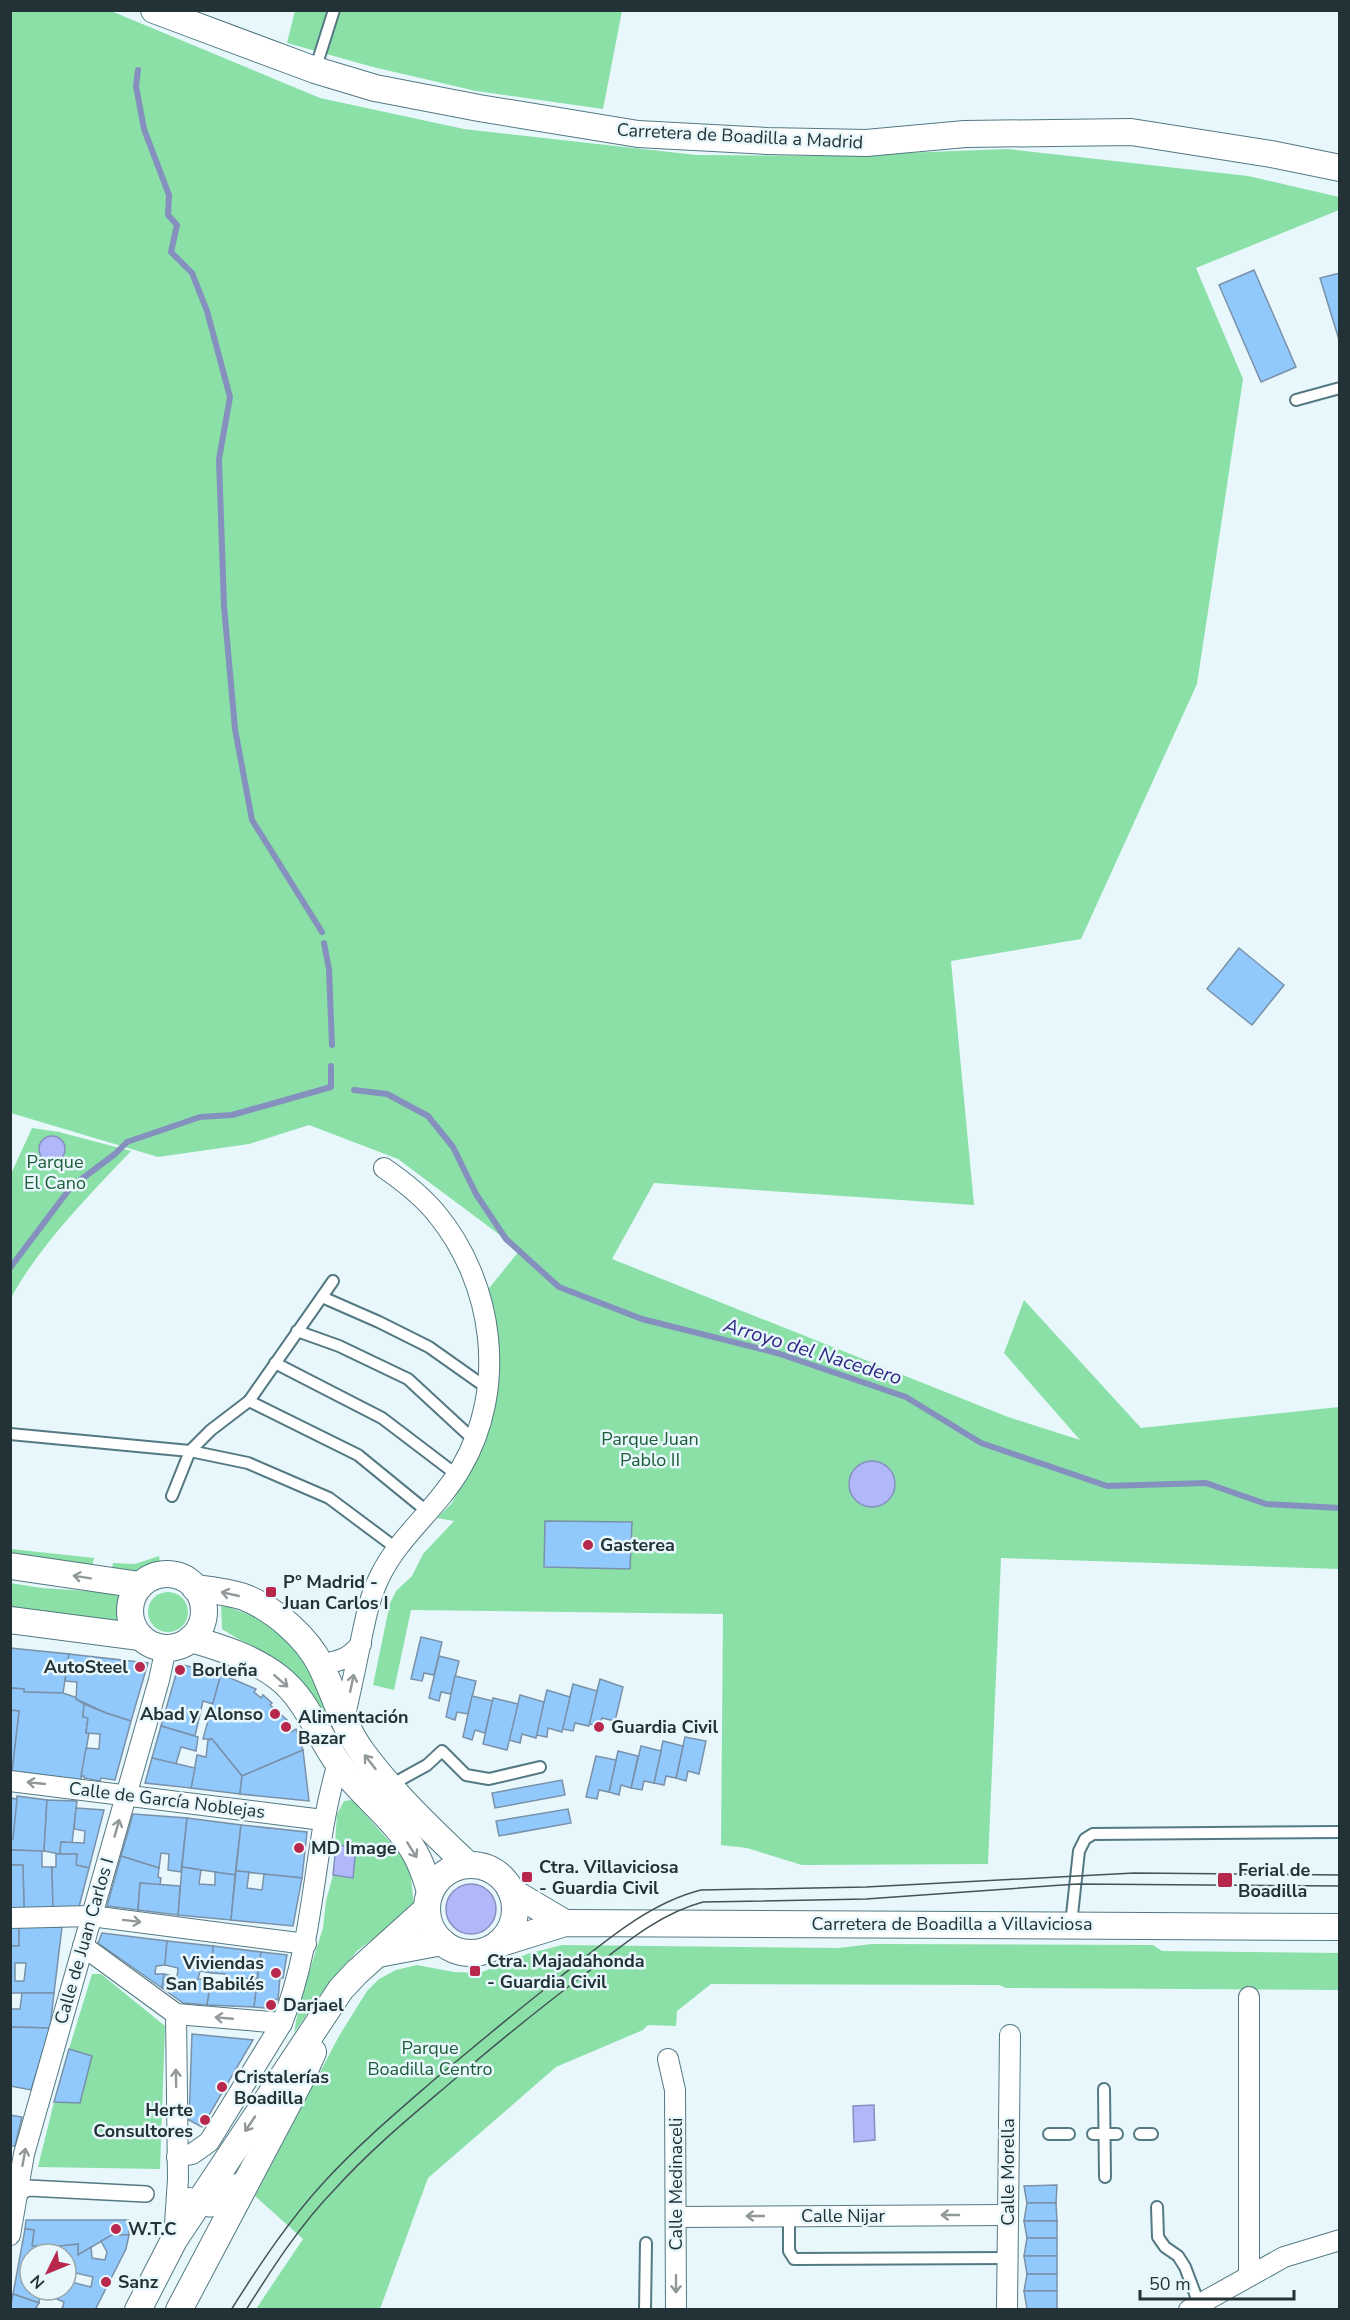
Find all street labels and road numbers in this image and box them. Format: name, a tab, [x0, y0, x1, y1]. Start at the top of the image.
street label: Carretera de Boadilla a Madrid	[616, 118, 864, 154]
street label: Calle de García Noblejas	[68, 1776, 266, 1824]
street label: Calle de Juan Carlos I	[49, 1855, 119, 2027]
street label: Carretera de Boadilla a Villaviciosa	[812, 1912, 1092, 1936]
street label: Calle Medinaceli	[664, 2118, 688, 2250]
street label: Calle Morella	[996, 2118, 1020, 2226]
street label: Calle Nijar	[801, 2204, 885, 2228]

